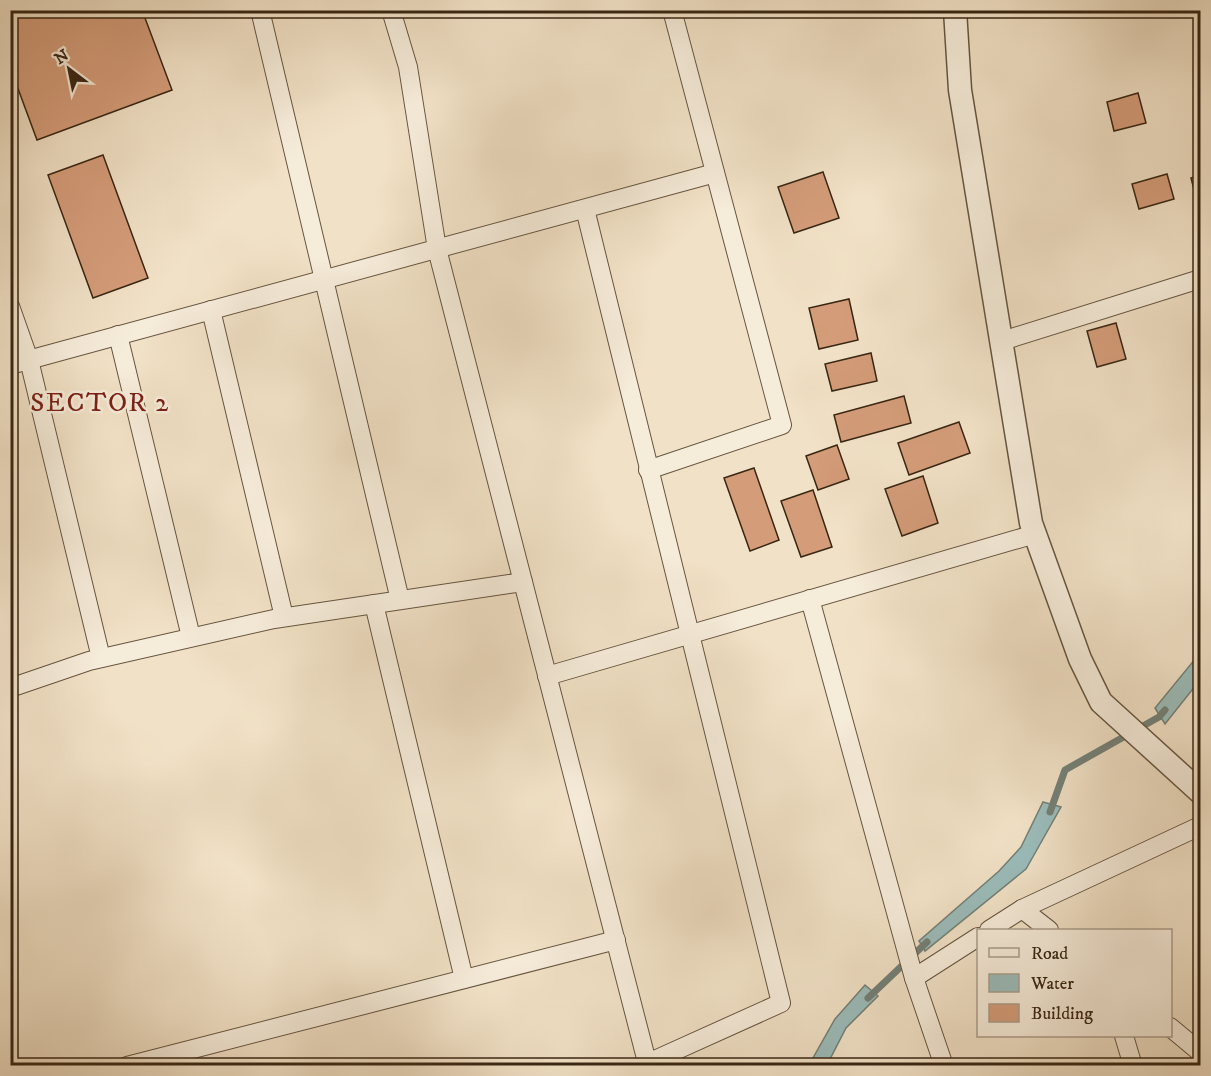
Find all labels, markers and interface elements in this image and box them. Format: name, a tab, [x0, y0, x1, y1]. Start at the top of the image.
north arrow	[39, 39, 99, 99]
text: N	[51, 45, 72, 69]
district label: SECTOR 2	[30, 386, 170, 420]
legend	[977, 929, 1172, 1037]
text: Road	[1031, 943, 1068, 965]
text: Water	[1030, 973, 1074, 995]
text: Building	[1031, 1003, 1093, 1025]

